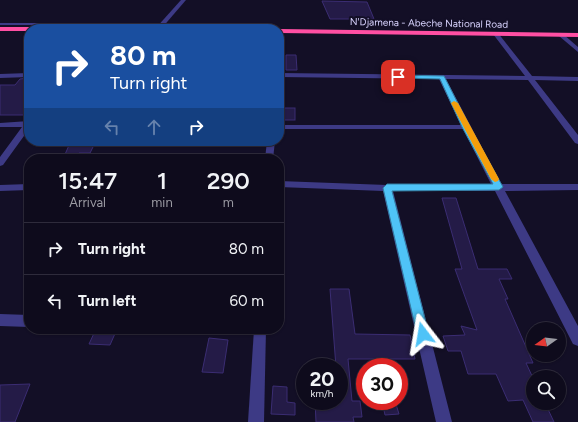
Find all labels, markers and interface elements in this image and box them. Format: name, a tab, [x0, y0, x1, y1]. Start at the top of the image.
street label: N'Djamena - Abeche National Road	[350, 15, 508, 31]
text: 80 m	[110, 38, 176, 72]
icon: right	[44, 40, 96, 92]
pin	[381, 60, 415, 94]
icon: arrive	[387, 66, 409, 88]
text: Turn right	[110, 72, 187, 94]
icon: left	[101, 116, 123, 138]
icon: ahead	[143, 116, 165, 138]
icon: right	[185, 116, 207, 138]
text: 15:47	[58, 166, 117, 195]
text: 1	[157, 166, 167, 195]
text: 290	[207, 166, 250, 195]
text: Arrival	[69, 195, 106, 210]
text: min	[151, 195, 173, 210]
text: m	[223, 195, 234, 210]
icon: right	[44, 238, 66, 260]
text: Turn right	[78, 240, 146, 258]
text: 80 m	[229, 240, 264, 258]
icon: left	[44, 290, 66, 312]
text: Turn left	[78, 292, 136, 310]
text: 60 m	[229, 292, 264, 310]
position arrow	[402, 313, 444, 355]
north arrow	[526, 322, 566, 362]
map controls	[526, 322, 566, 410]
speed limit sign: 30	[356, 358, 408, 410]
text: 20	[310, 367, 334, 391]
button: search	[526, 370, 566, 410]
text: km/h	[311, 387, 333, 400]

